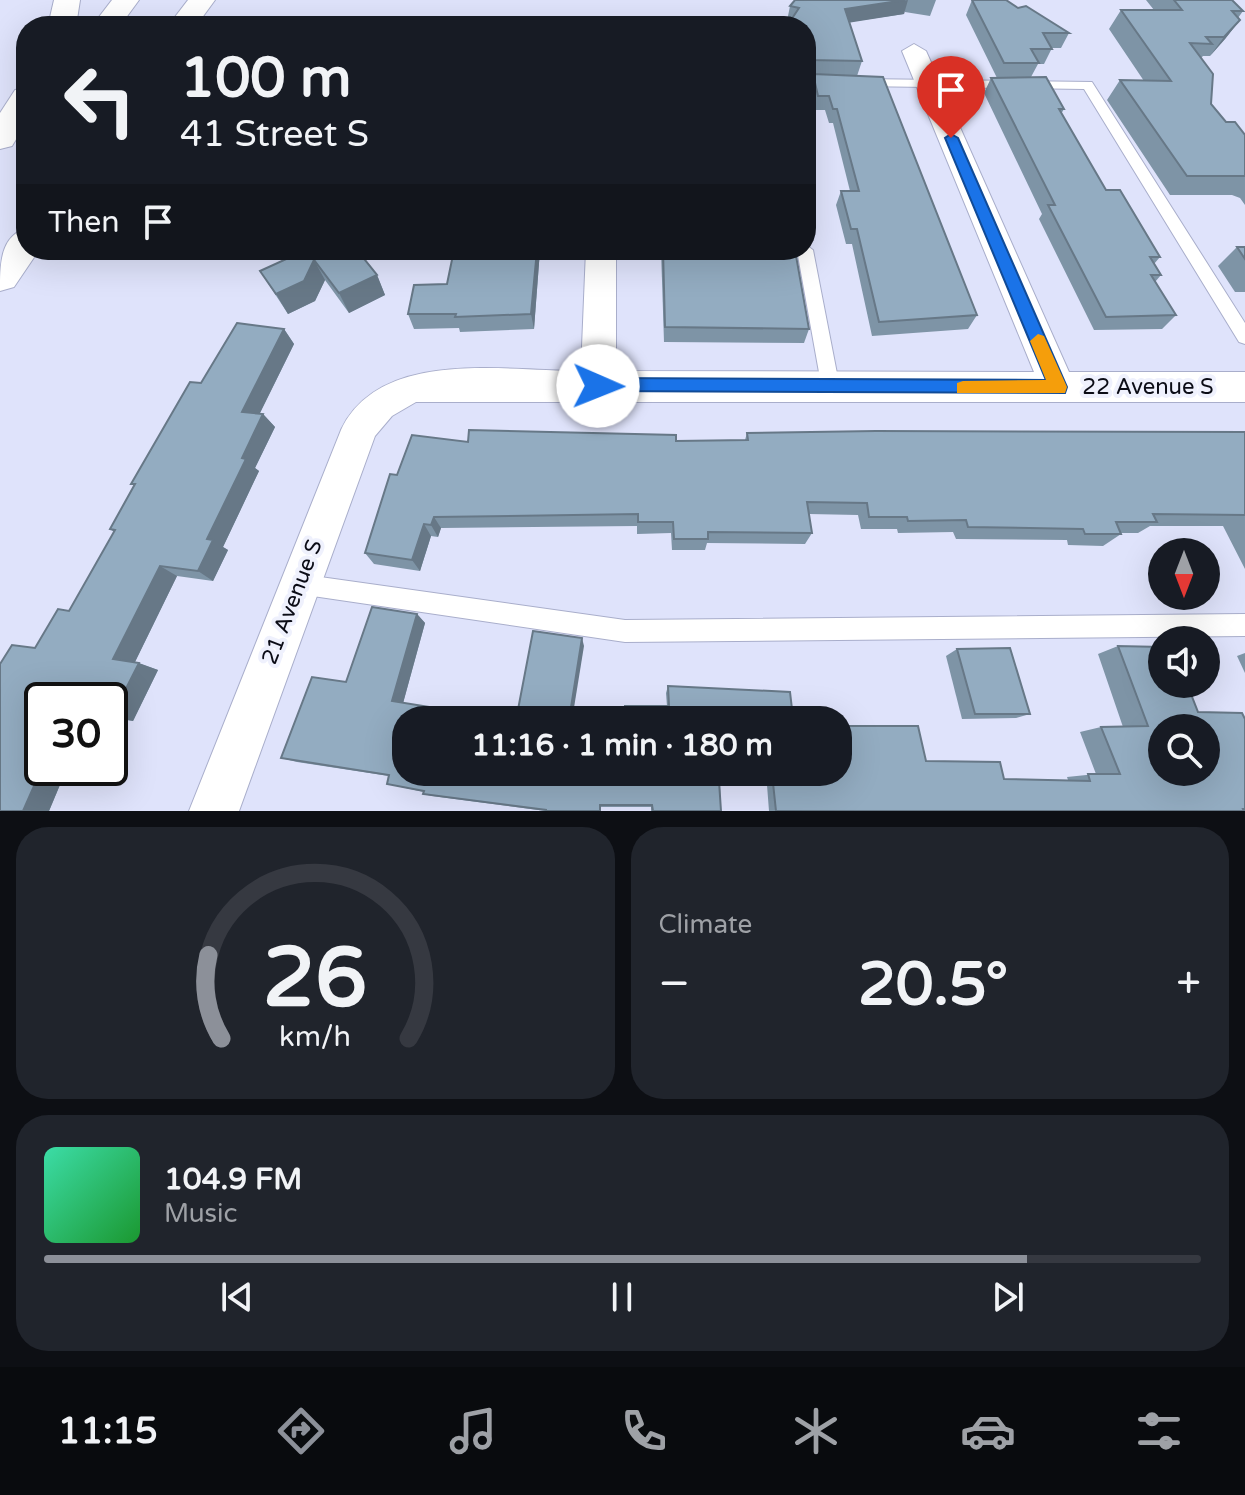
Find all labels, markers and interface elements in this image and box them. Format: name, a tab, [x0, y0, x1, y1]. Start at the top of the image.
text: 100 m	[180, 45, 351, 112]
icon: left	[48, 48, 152, 152]
pin	[917, 56, 985, 138]
icon: arrive	[929, 68, 973, 112]
text: 41 Street S	[180, 113, 369, 156]
icon: arrive	[136, 200, 180, 244]
text: Then	[48, 204, 120, 241]
position arrow	[556, 344, 640, 428]
street label: 22 Avenue S	[1082, 374, 1214, 400]
street label: 21 Avenue S	[256, 536, 328, 668]
north arrow	[1148, 538, 1220, 610]
map controls	[1148, 538, 1220, 786]
button: sound	[1148, 626, 1220, 698]
speed limit sign: 30	[24, 682, 128, 786]
button: search	[1148, 714, 1220, 786]
text: 11:16 · 1 min · 180 m	[471, 727, 773, 764]
text: Climate	[659, 909, 752, 940]
text: 26	[263, 929, 367, 1029]
text: 20.5°	[858, 949, 1008, 1021]
text: −	[659, 958, 690, 1011]
text: +	[1176, 958, 1201, 1011]
text: km/h	[279, 1020, 351, 1054]
text: 104.9 FM	[164, 1161, 302, 1198]
text: Music	[164, 1198, 237, 1229]
icon: previous	[215, 1275, 259, 1319]
icon: pause	[600, 1275, 644, 1319]
icon: next	[986, 1275, 1030, 1319]
icon: directions	[273, 1403, 329, 1459]
icon: music	[445, 1403, 501, 1459]
icon: phone	[616, 1403, 672, 1459]
icon: climate	[788, 1403, 844, 1459]
icon: car	[960, 1403, 1016, 1459]
icon: filters	[1131, 1403, 1187, 1459]
text: 11:15	[58, 1410, 158, 1453]

